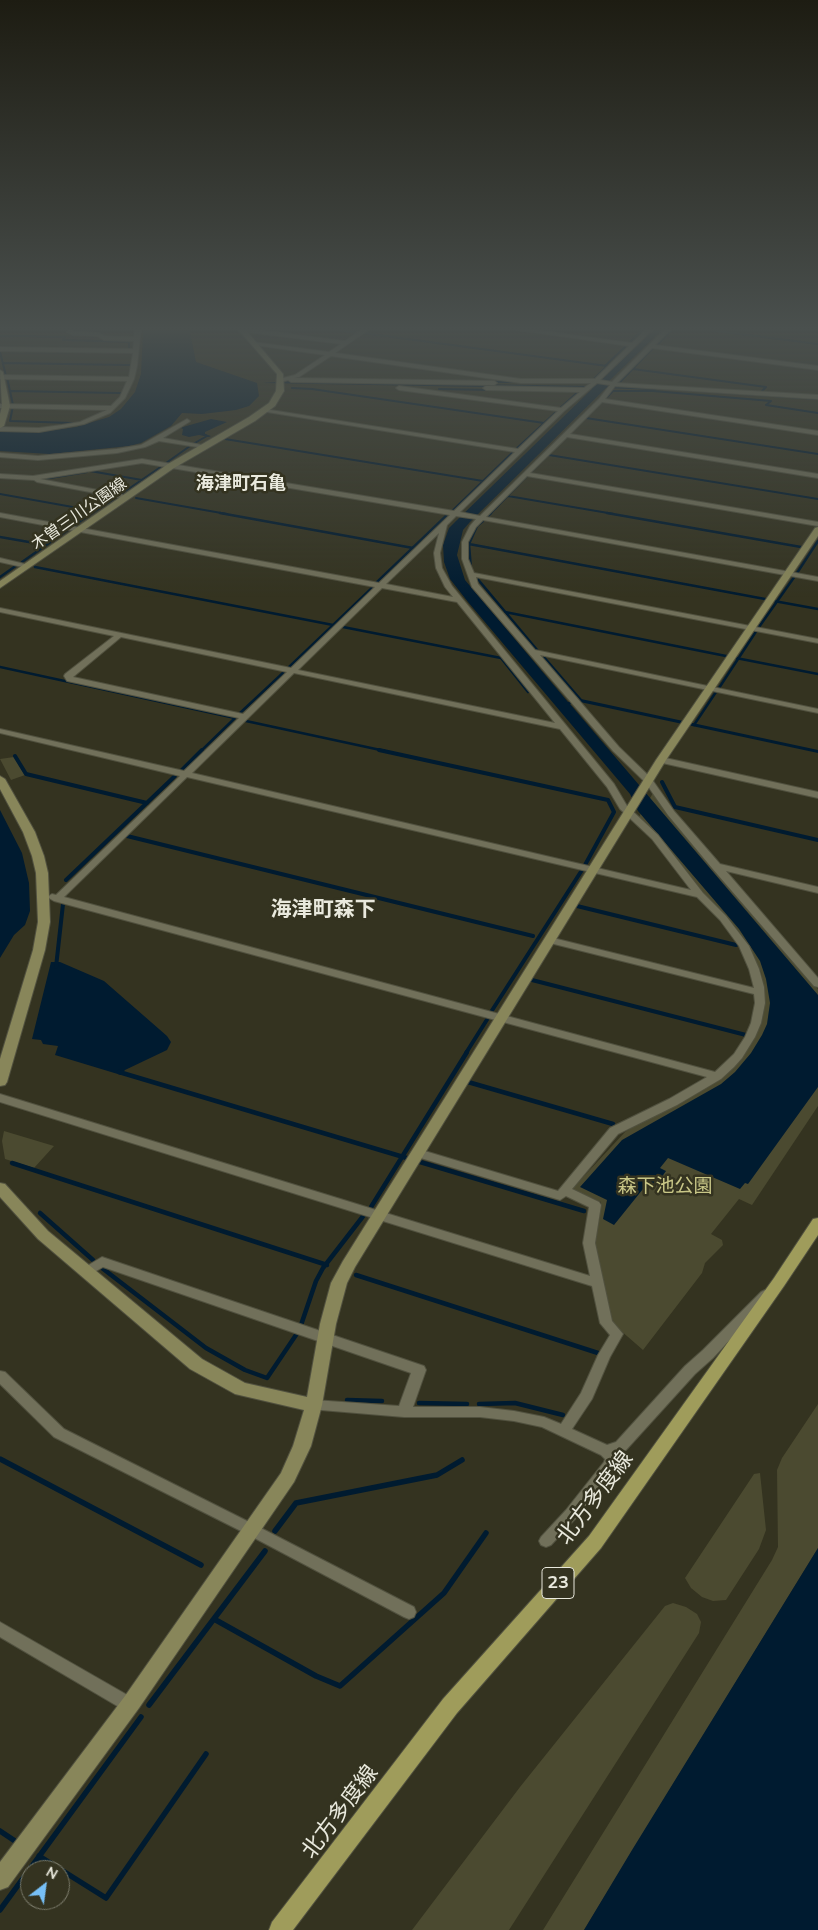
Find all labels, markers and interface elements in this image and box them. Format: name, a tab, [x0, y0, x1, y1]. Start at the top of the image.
district label: 海津町石亀	[196, 473, 286, 495]
street label: 木曽三川公園線	[28, 474, 130, 554]
district label: 海津町森下	[271, 897, 375, 923]
park label: 森下池公園	[618, 1175, 712, 1197]
street label: 北方多度線	[551, 1446, 639, 1550]
road number: 23	[542, 1568, 574, 1599]
street label: 北方多度線	[296, 1760, 384, 1864]
north arrow	[20, 1860, 70, 1910]
text: N	[43, 1862, 61, 1883]

